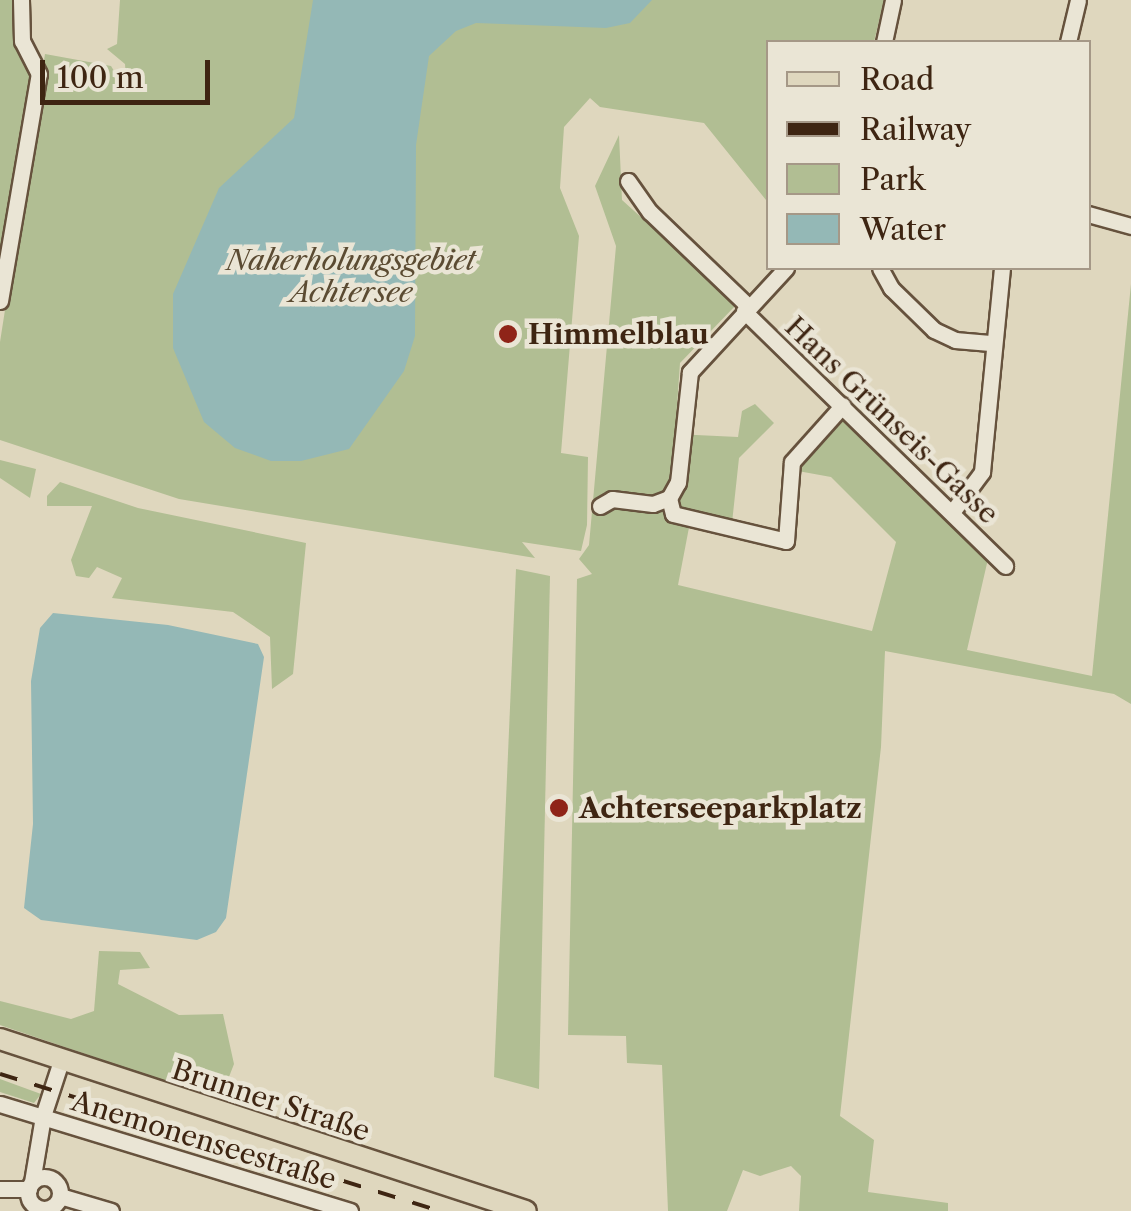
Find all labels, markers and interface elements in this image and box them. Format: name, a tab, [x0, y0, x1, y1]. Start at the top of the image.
scale bar	[45, 40, 215, 102]
legend	[766, 40, 1091, 270]
text: 100 m	[57, 59, 144, 96]
text: Road	[860, 61, 934, 98]
text: Railway	[860, 111, 971, 148]
text: Park	[860, 161, 925, 198]
text: Water	[860, 211, 946, 248]
park label: Naherholungsgebiet Achtersee	[226, 243, 476, 309]
street label: Hans Grünseis-Gasse	[778, 310, 1006, 530]
place label: Himmelblau	[528, 317, 709, 351]
marker: Himmelblau	[497, 323, 519, 345]
place label: Achterseeparkplatz	[579, 791, 862, 825]
marker: Achterseeparkplatz	[548, 797, 570, 819]
street label: Brunner Straße	[168, 1052, 374, 1148]
street label: Anemonenseestraße	[68, 1084, 340, 1196]

